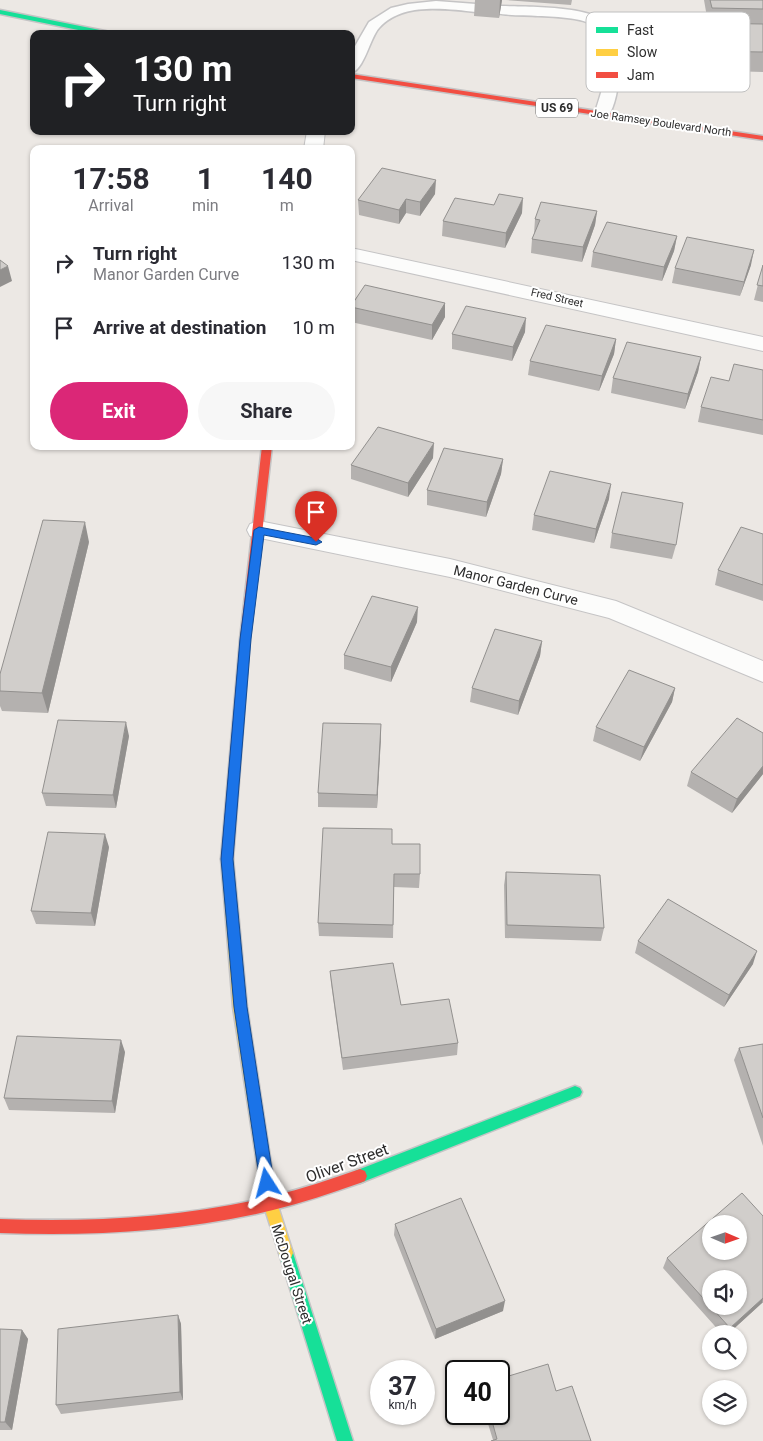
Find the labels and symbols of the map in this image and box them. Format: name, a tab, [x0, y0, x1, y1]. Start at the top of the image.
legend	[586, 12, 750, 92]
text: Fast	[627, 22, 654, 38]
text: Slow	[627, 44, 658, 60]
text: Jam	[627, 67, 655, 83]
road number: US 69	[536, 99, 578, 118]
street label: Joe Ramsey Boulevard North	[590, 107, 732, 139]
street label: Fred Street	[530, 286, 585, 310]
pin	[295, 491, 337, 542]
street label: Manor Garden Curve	[452, 562, 580, 608]
street label: Oliver Street	[303, 1139, 391, 1187]
position arrow	[240, 1156, 292, 1208]
north arrow	[702, 1215, 748, 1260]
street label: McDougal Street	[268, 1222, 316, 1326]
speed limit sign: 40	[445, 1360, 510, 1425]

